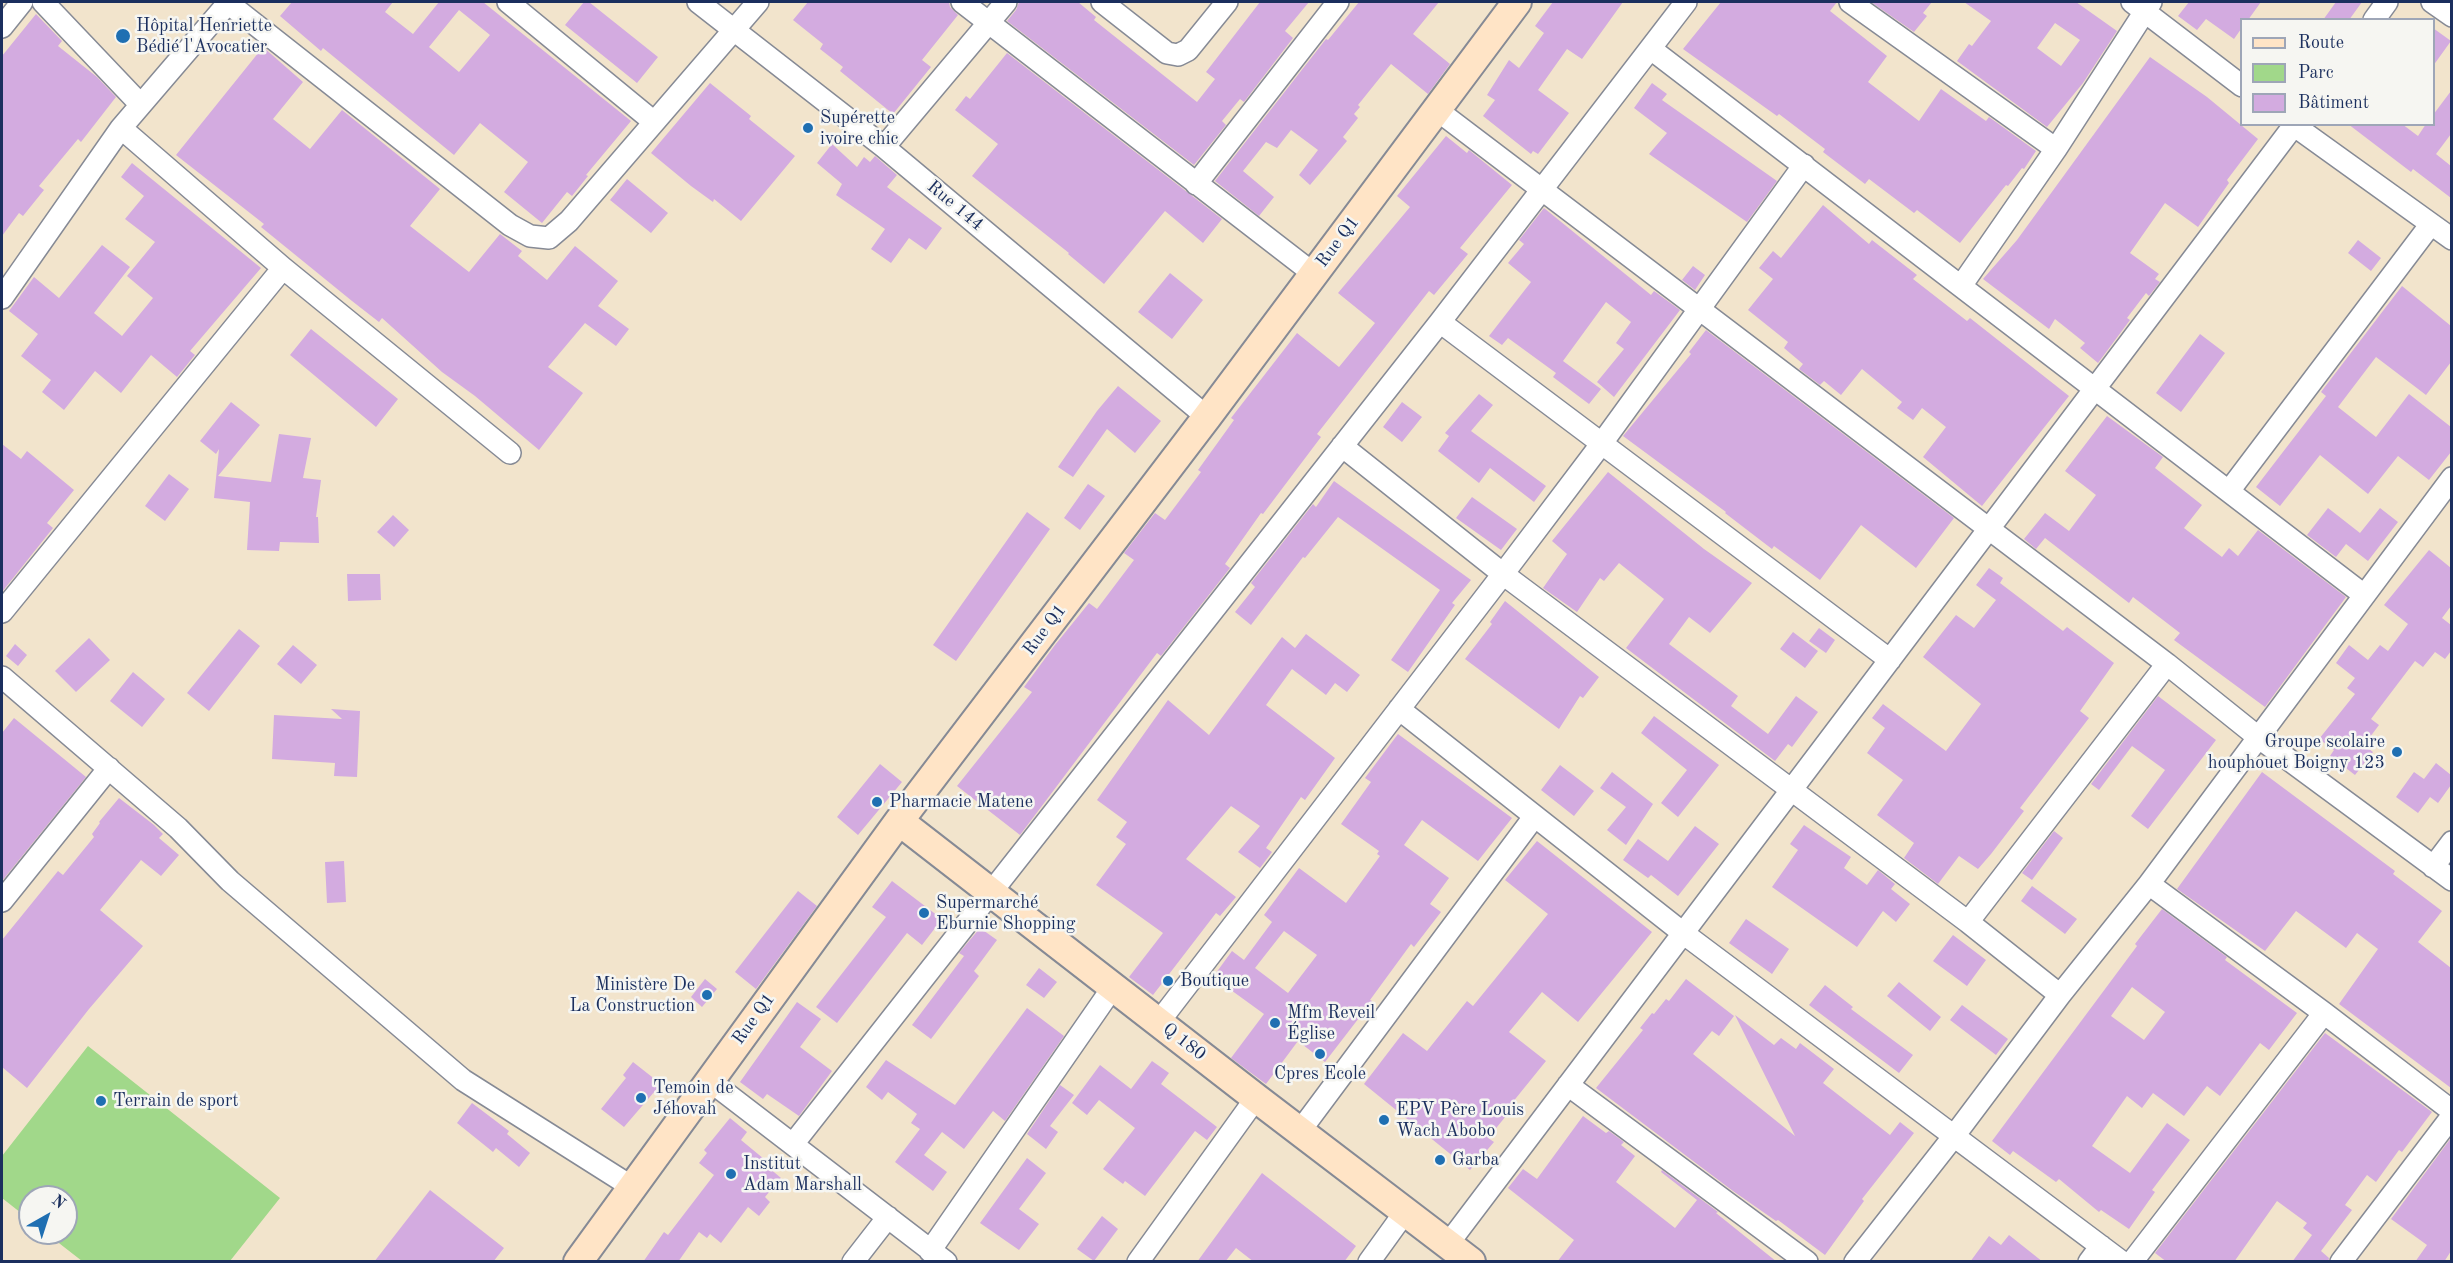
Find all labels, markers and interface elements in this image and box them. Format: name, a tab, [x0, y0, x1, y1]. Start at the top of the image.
place label: Hôpital Henriette Bédié l'Avocatier	[136, 15, 272, 57]
legend	[2240, 18, 2435, 126]
marker: Hôpital Henriette Bédié l'Avocatier	[114, 27, 132, 45]
text: Route	[2298, 34, 2344, 52]
text: Parc	[2298, 64, 2334, 82]
text: Bâtiment	[2298, 94, 2369, 112]
place label: Supérette ivoire chic	[820, 107, 898, 150]
marker: Supérette ivoire chic	[801, 121, 815, 135]
street label: Rue 144	[922, 176, 988, 236]
street label: Rue Q1	[1312, 212, 1364, 272]
street label: Rue Q1	[1019, 600, 1071, 660]
place label: Groupe scolaire houphouet Boigny 123	[2208, 731, 2385, 774]
marker: Groupe scolaire houphouet Boigny 123	[2390, 745, 2404, 759]
place label: Pharmacie Matene	[889, 791, 1033, 813]
marker: Pharmacie Matene	[870, 795, 884, 809]
place label: Supermarché Eburnie Shopping	[936, 892, 1075, 934]
marker: Supermarché Eburnie Shopping	[917, 906, 931, 920]
place label: Boutique	[1180, 970, 1249, 992]
place label: Ministère De La Construction	[570, 974, 695, 1016]
marker: Boutique	[1161, 974, 1175, 988]
marker: Ministère De La Construction	[700, 988, 714, 1002]
street label: Rue Q1	[728, 989, 780, 1049]
place label: Mfm Reveil Église	[1287, 1002, 1375, 1044]
marker: Mfm Reveil Église	[1268, 1016, 1282, 1030]
street label: Q 180	[1158, 1018, 1210, 1066]
marker: Cpres Ecole	[1313, 1047, 1327, 1061]
place label: Cpres Ecole	[1274, 1063, 1366, 1085]
place label: Temoin de Jéhovah	[653, 1077, 733, 1120]
place label: Terrain de sport	[113, 1090, 239, 1112]
marker: Temoin de Jéhovah	[634, 1091, 648, 1105]
marker: Terrain de sport	[94, 1094, 108, 1108]
place label: EPV Père Louis Wach Abobo	[1396, 1099, 1524, 1142]
marker: EPV Père Louis Wach Abobo	[1377, 1113, 1391, 1127]
place label: Garba	[1452, 1149, 1499, 1171]
place label: Institut Adam Marshall	[743, 1153, 862, 1196]
marker: Garba	[1433, 1153, 1447, 1167]
marker: Institut Adam Marshall	[724, 1167, 738, 1181]
north arrow	[18, 1185, 78, 1245]
text: N	[48, 1192, 68, 1213]

